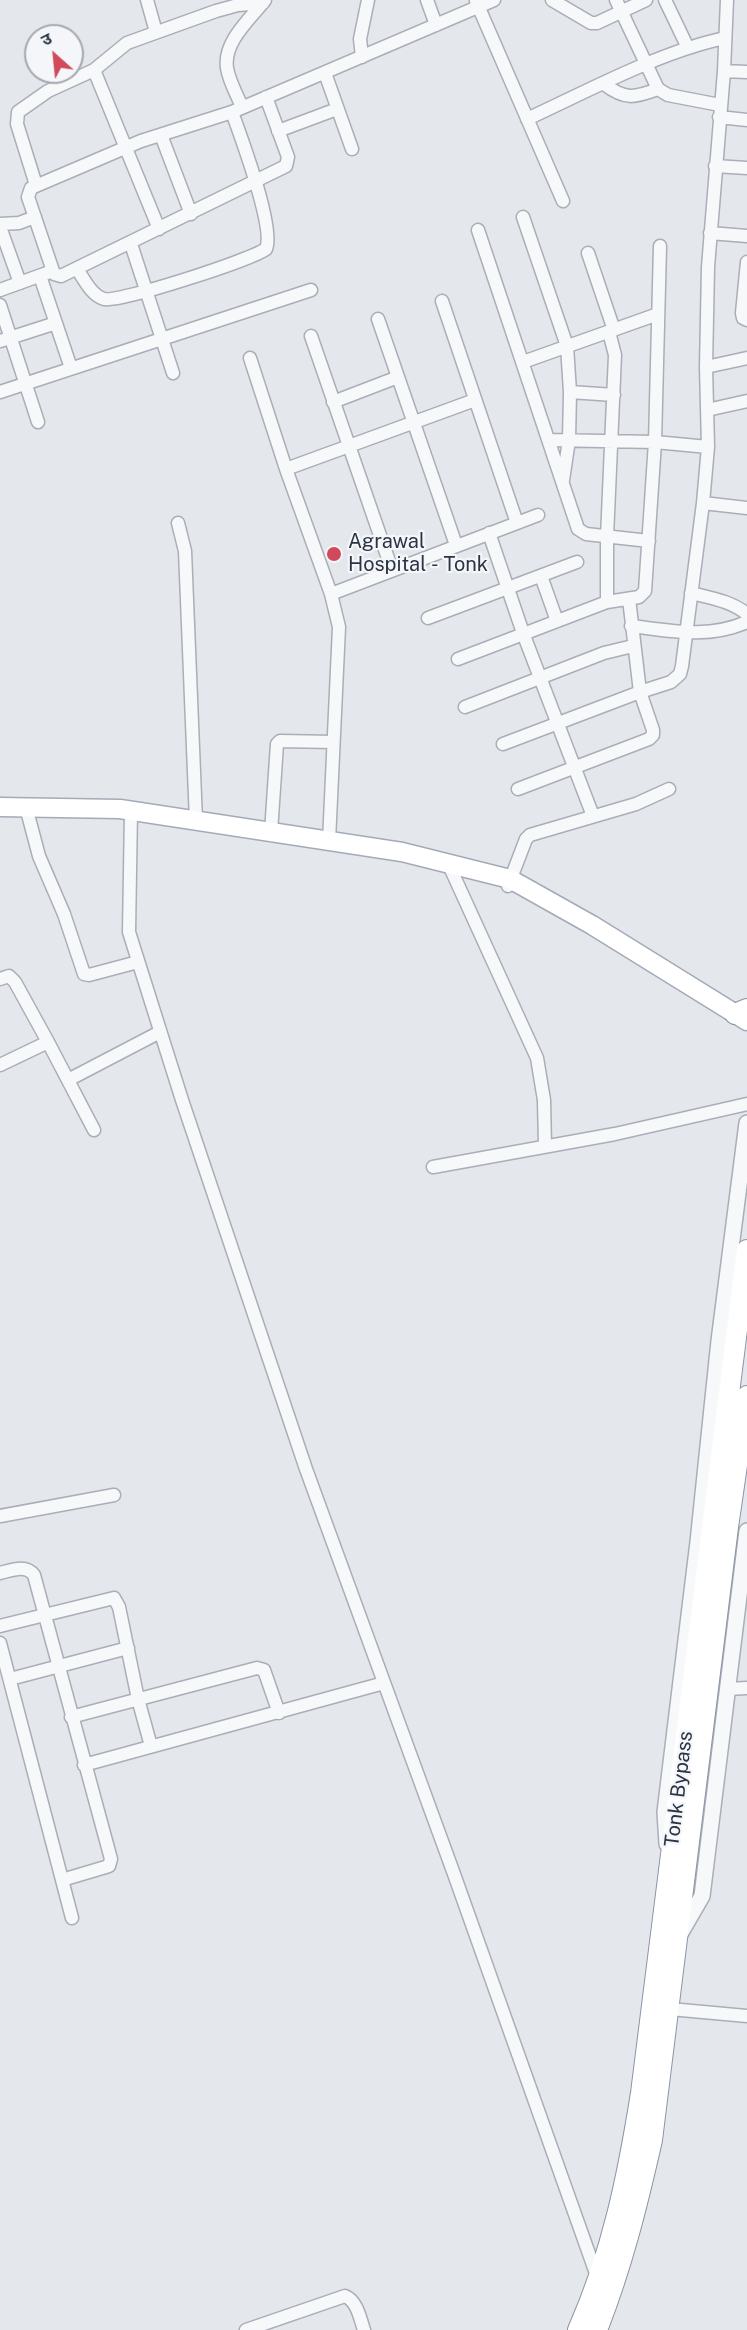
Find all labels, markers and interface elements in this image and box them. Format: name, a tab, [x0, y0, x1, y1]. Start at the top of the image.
north arrow	[24, 24, 84, 84]
text: उ	[38, 29, 55, 50]
place label: Agrawal Hospital - Tonk	[348, 530, 488, 577]
marker: Agrawal Hospital - Tonk	[325, 545, 343, 563]
street label: Tonk Bypass	[660, 1730, 698, 1848]

